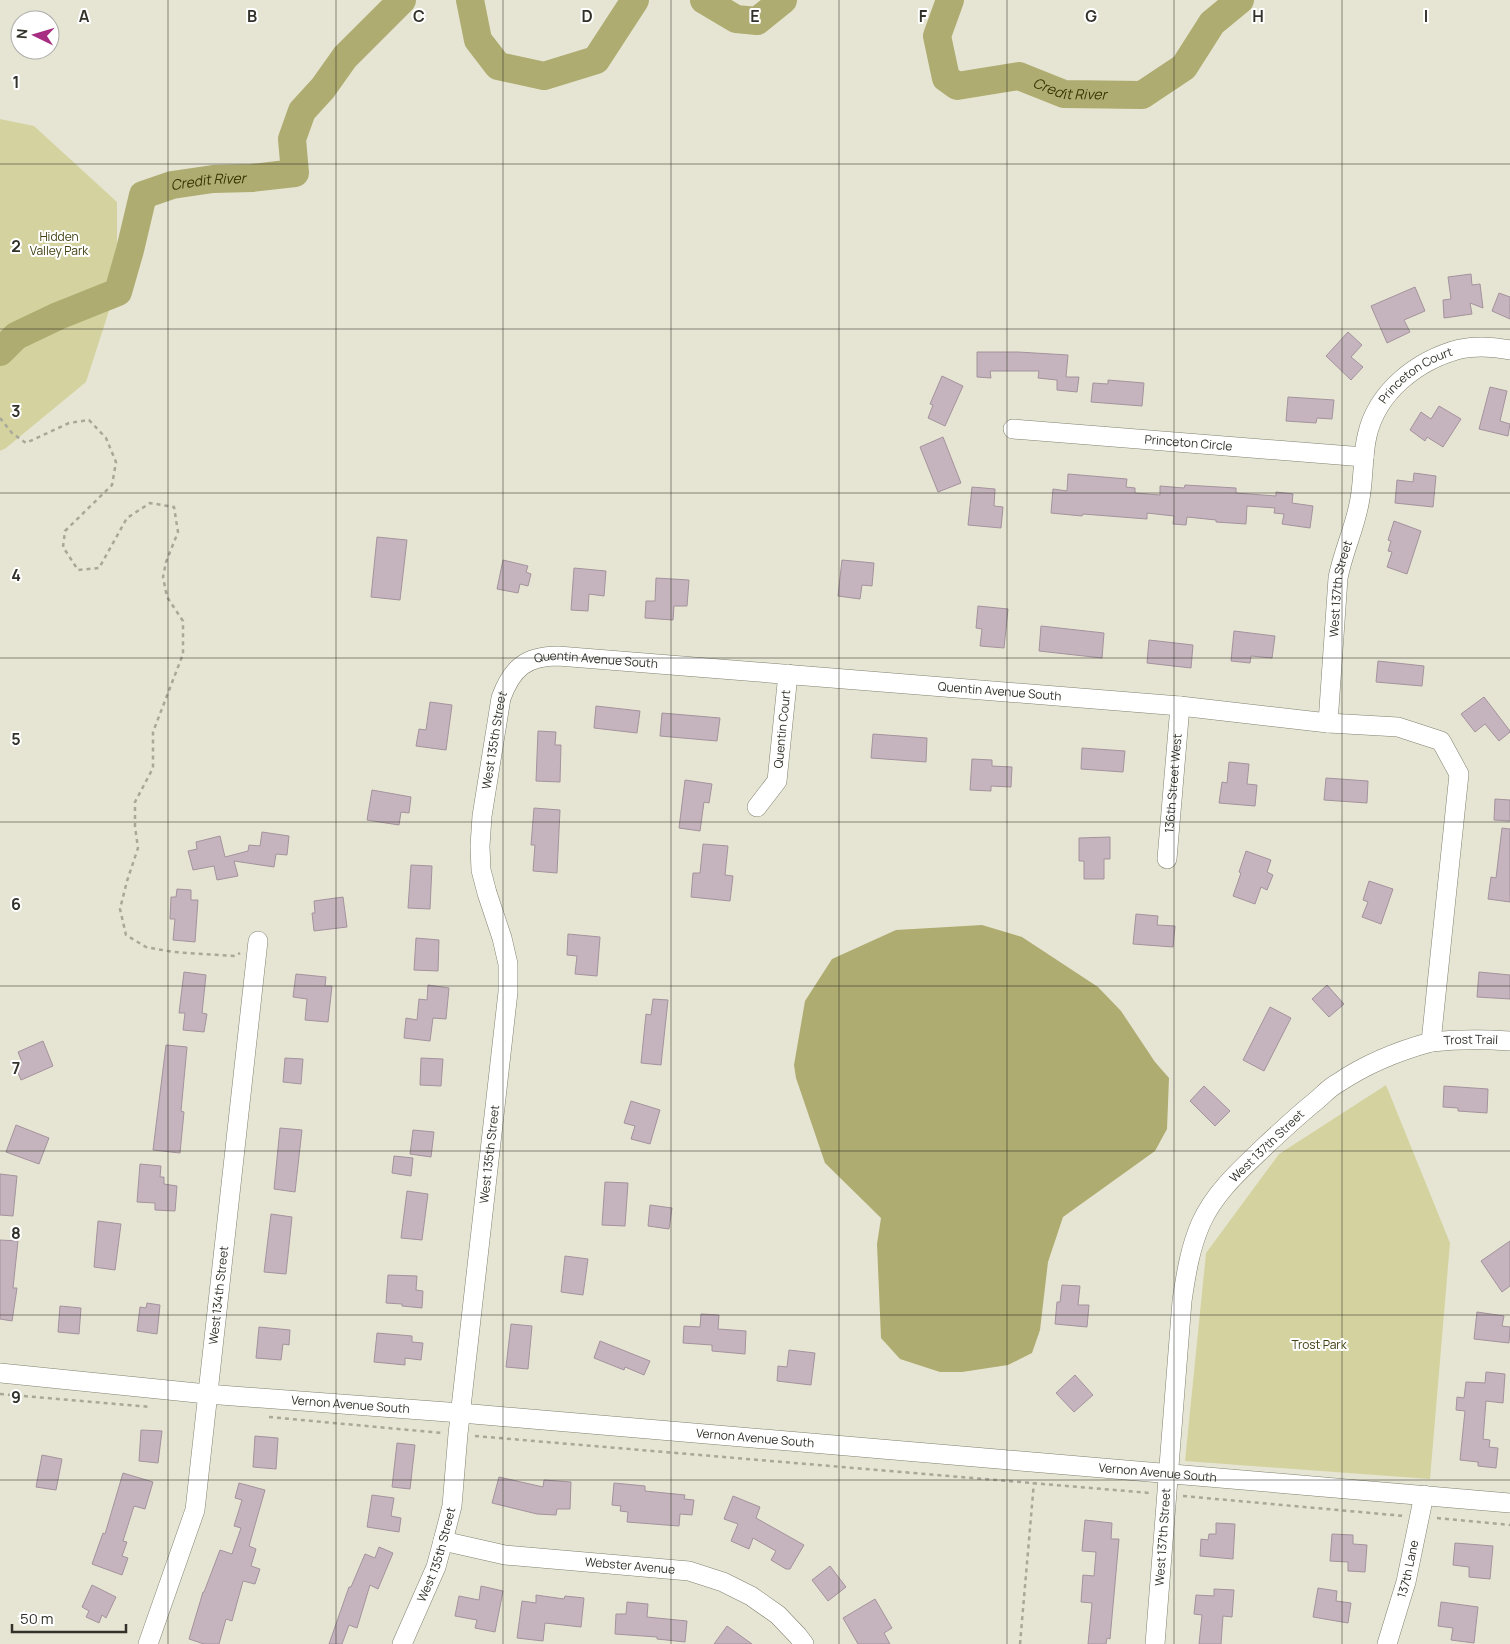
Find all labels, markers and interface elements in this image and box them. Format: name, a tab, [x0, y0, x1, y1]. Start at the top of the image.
text: A	[79, 5, 90, 27]
text: B	[247, 5, 257, 27]
text: C	[413, 5, 425, 27]
text: D	[581, 5, 593, 27]
text: E	[750, 5, 760, 27]
text: F	[919, 5, 928, 27]
text: G	[1085, 5, 1097, 27]
text: H	[1252, 5, 1264, 27]
text: I	[1424, 5, 1428, 27]
north arrow	[10, 10, 60, 60]
text: N	[12, 28, 31, 40]
text: 1	[12, 71, 20, 93]
water label: Credit River	[1030, 73, 1109, 104]
water label: Credit River	[169, 168, 248, 194]
park label: Hidden Valley Park	[30, 228, 89, 259]
text: 2	[11, 235, 21, 257]
street label: Princeton Court	[1374, 343, 1455, 407]
text: 3	[11, 400, 21, 422]
street label: Princeton Circle	[1144, 431, 1233, 454]
street label: West 137th Street	[1325, 538, 1356, 638]
text: 4	[11, 564, 21, 586]
street label: Quentin Avenue South	[532, 647, 659, 672]
street label: Quentin Avenue South	[937, 678, 1062, 704]
street label: West 135th Street	[477, 688, 511, 790]
street label: Quentin Court	[769, 689, 794, 769]
text: 5	[11, 728, 21, 750]
street label: 136th Street West	[1160, 733, 1186, 834]
text: 6	[11, 893, 21, 915]
street label: Trost Trail	[1443, 1031, 1498, 1049]
text: 7	[12, 1057, 20, 1079]
street label: West 135th Street	[475, 1104, 503, 1204]
street label: West 137th Street	[1226, 1105, 1308, 1186]
text: 8	[11, 1222, 21, 1244]
street label: West 134th Street	[204, 1245, 232, 1345]
park label: Trost Park	[1291, 1336, 1348, 1353]
text: 9	[11, 1386, 21, 1408]
street label: Vernon Avenue South	[291, 1391, 410, 1417]
street label: Vernon Avenue South	[695, 1424, 815, 1451]
street label: Vernon Avenue South	[1098, 1459, 1218, 1486]
street label: West 137th Street	[1151, 1487, 1174, 1586]
street label: West 135th Street	[413, 1505, 459, 1605]
street label: 137th Lane	[1393, 1539, 1422, 1600]
street label: Webster Avenue	[584, 1553, 676, 1578]
scale bar	[12, 1602, 126, 1634]
text: 50 m	[20, 1608, 54, 1629]

